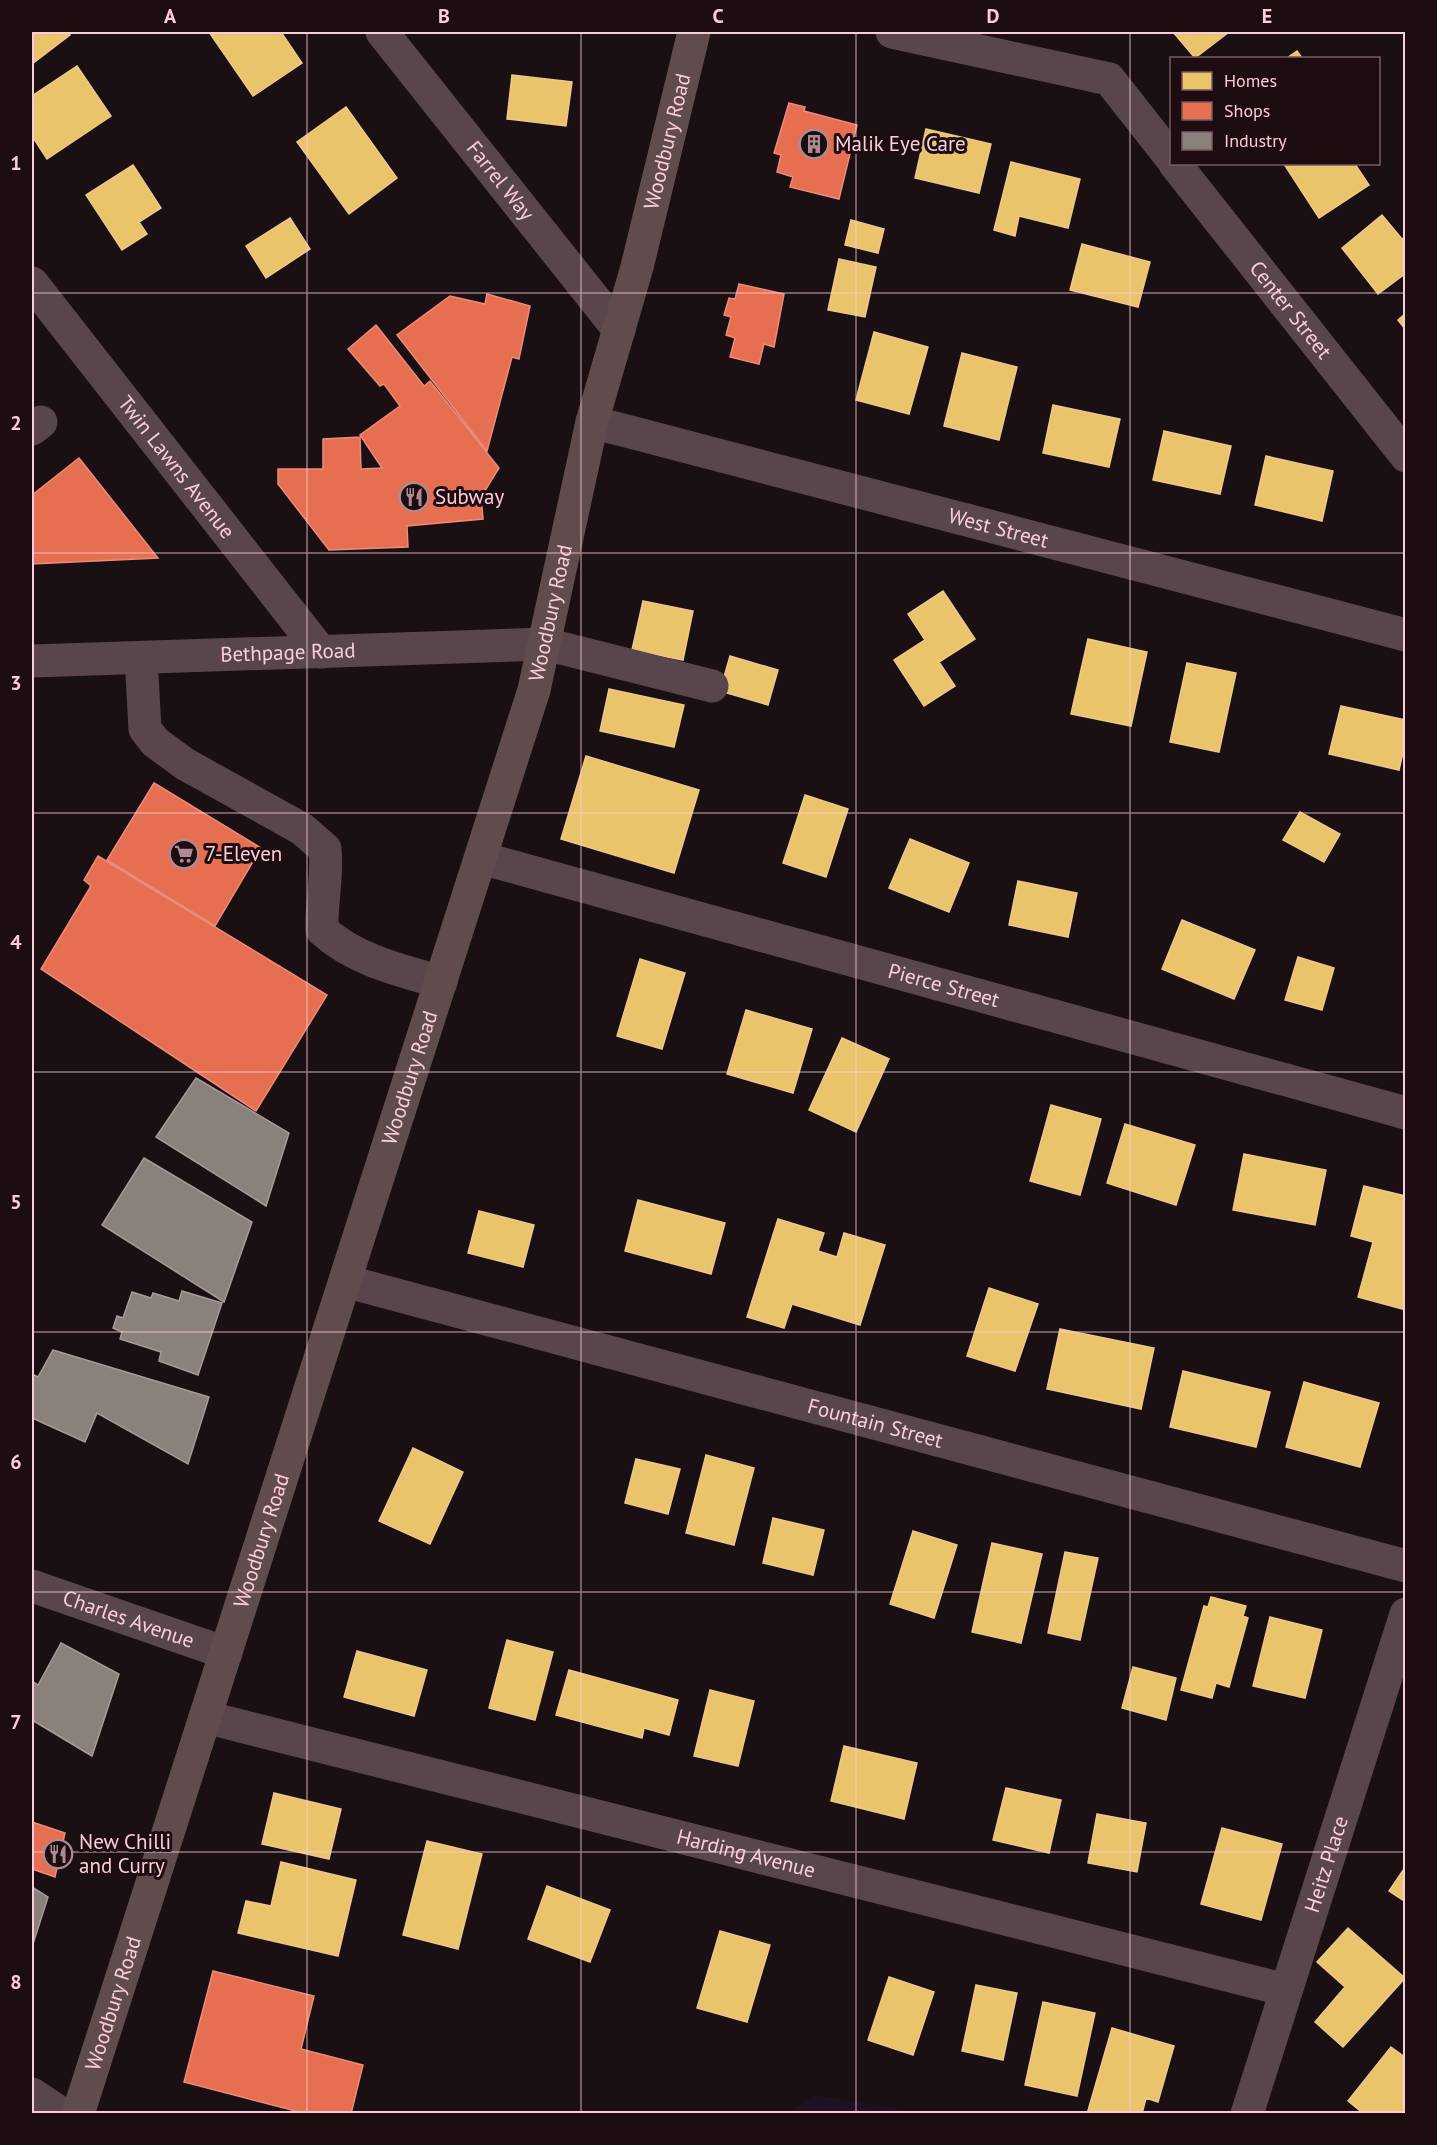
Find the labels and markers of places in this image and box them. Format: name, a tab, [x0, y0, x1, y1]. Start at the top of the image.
building icon: Malik Eye Care	[798, 128, 830, 160]
place label: Malik Eye Care	[835, 130, 966, 157]
restaurant icon: Subway	[398, 481, 430, 513]
place label: Subway	[435, 483, 504, 510]
supermarket icon: 7-Eleven	[168, 838, 200, 870]
place label: 7-Eleven	[205, 840, 282, 867]
place label: New Chilli and Curry	[79, 1828, 171, 1879]
restaurant icon: New Chilli and Curry	[42, 1838, 74, 1870]

